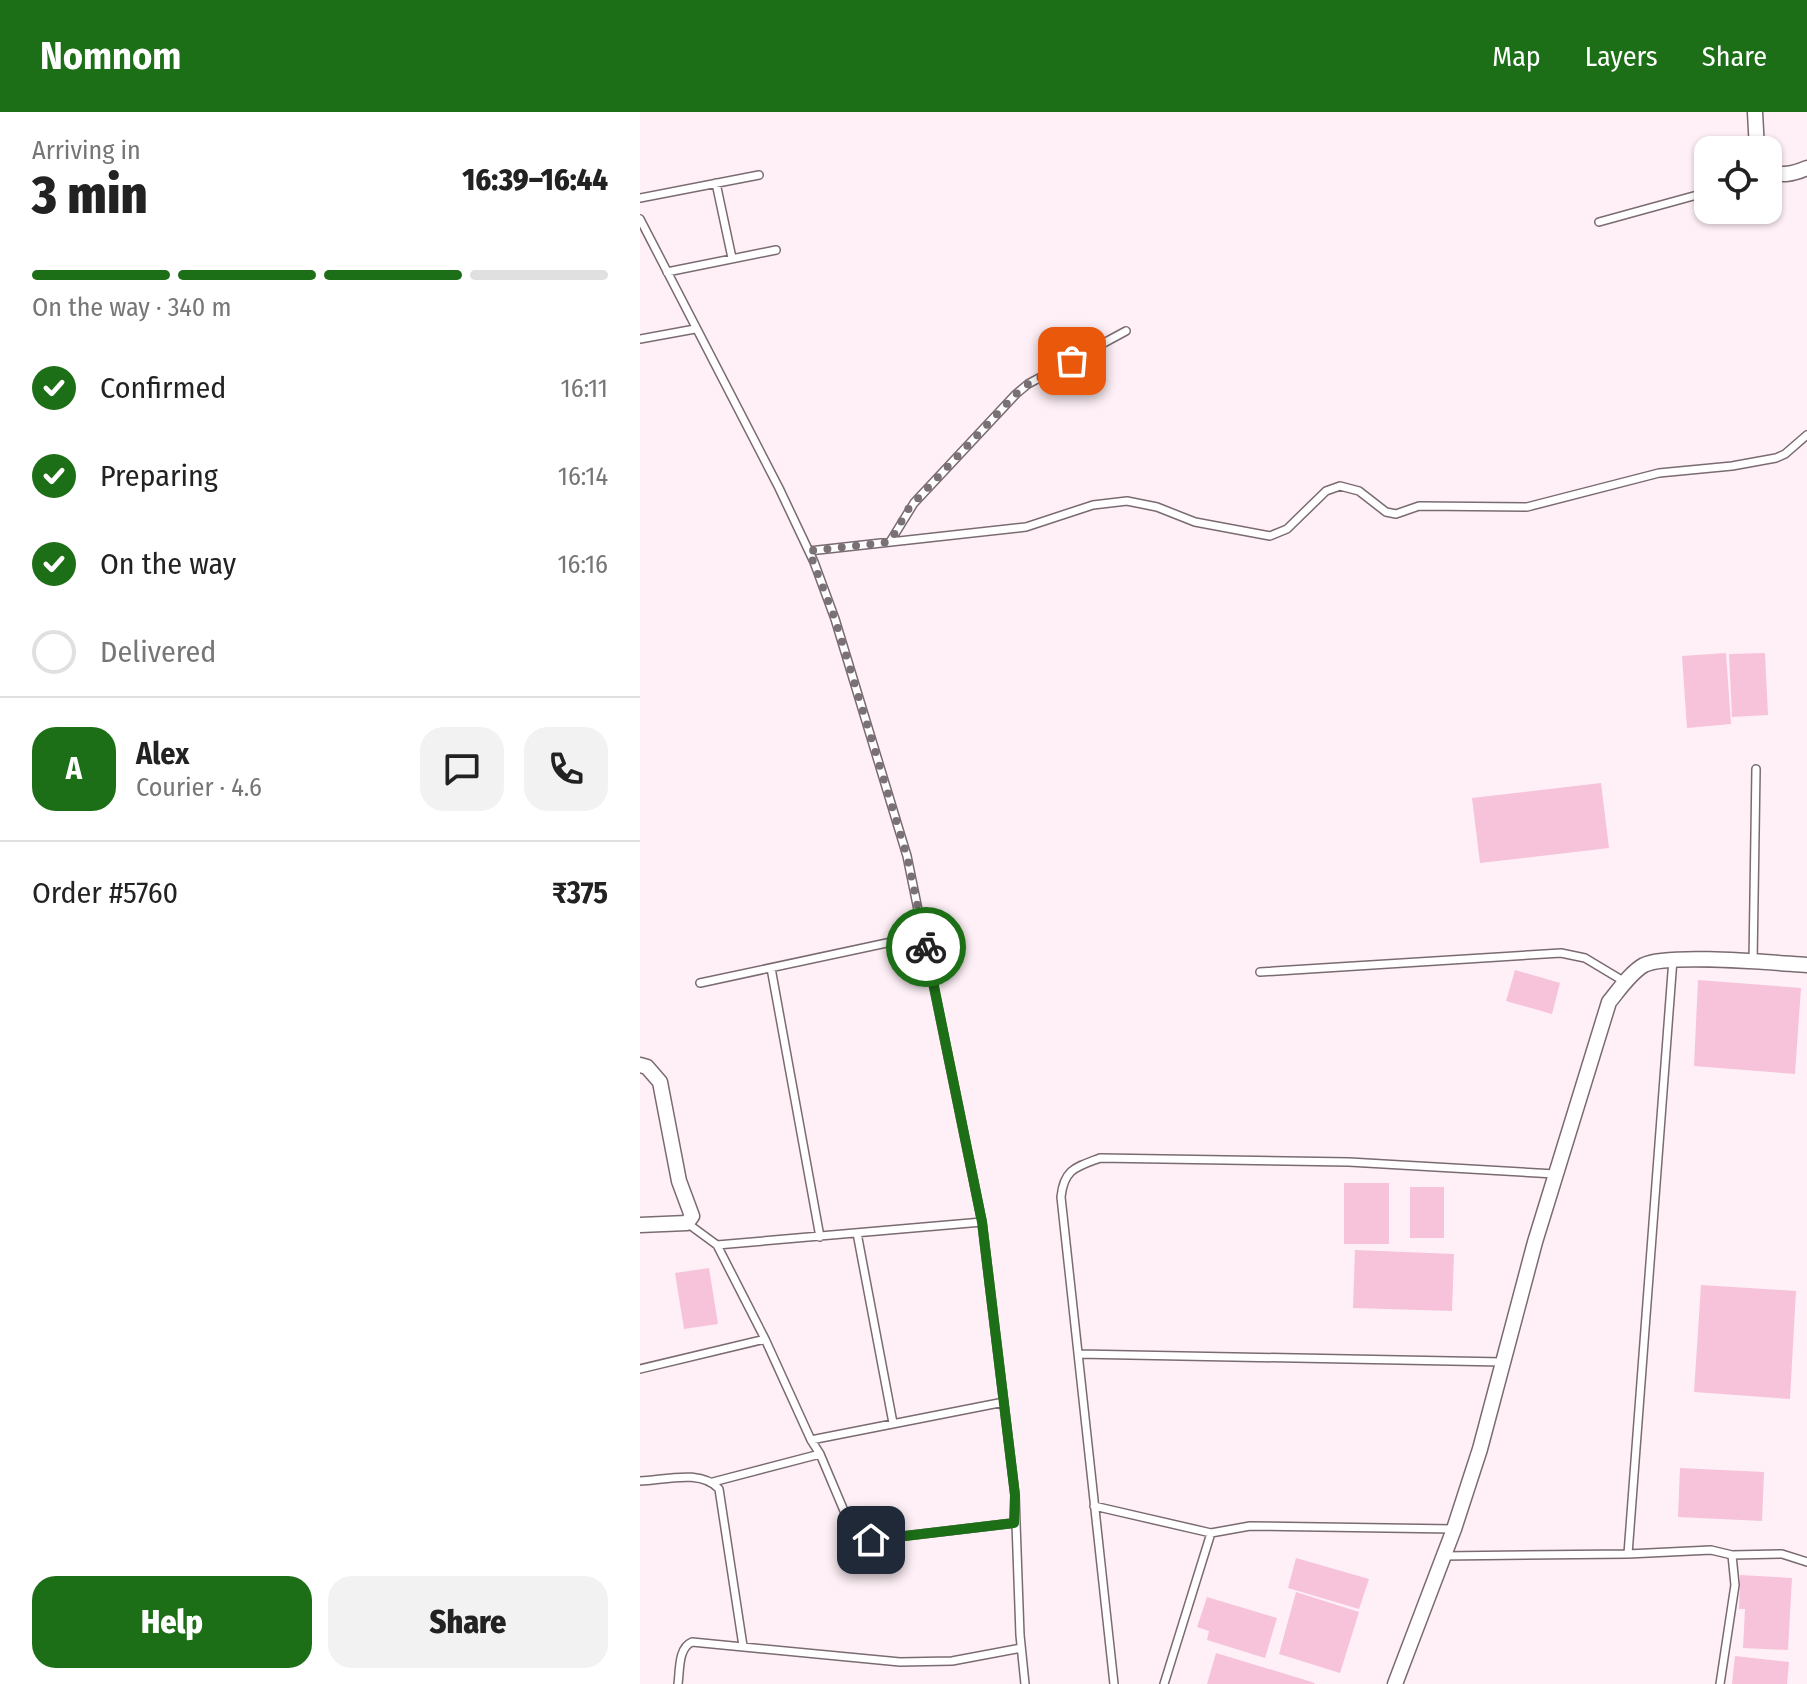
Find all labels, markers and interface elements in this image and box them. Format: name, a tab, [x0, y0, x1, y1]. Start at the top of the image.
text: Nomnom	[40, 33, 181, 79]
text: Map	[1492, 40, 1541, 73]
text: Layers	[1585, 40, 1658, 73]
text: Share	[1702, 40, 1767, 73]
text: Arriving in	[32, 135, 141, 166]
map controls	[1694, 136, 1782, 224]
button: locate	[1694, 136, 1782, 224]
text: 16:39–16:44	[462, 162, 608, 198]
text: 3 min	[32, 164, 148, 227]
text: On the way · 340 m	[32, 292, 232, 323]
pin	[1038, 327, 1106, 395]
icon: bag	[1050, 339, 1094, 383]
icon: check	[32, 366, 76, 410]
text: Confirmed	[100, 370, 226, 406]
text: 16:11	[561, 373, 608, 404]
icon: check	[32, 454, 76, 498]
text: Preparing	[100, 458, 218, 494]
text: 16:14	[558, 461, 608, 492]
icon: check	[32, 542, 76, 586]
text: On the way	[100, 546, 236, 582]
text: 16:16	[557, 549, 608, 580]
text: Delivered	[100, 634, 216, 670]
button: chat	[420, 727, 504, 811]
button: phone	[524, 727, 608, 811]
text: Alex	[136, 736, 189, 772]
text: A	[66, 751, 82, 787]
text: Courier · 4.6	[136, 772, 262, 803]
text: Order #5760	[32, 875, 178, 911]
text: ₹375	[552, 875, 608, 911]
courier	[886, 907, 966, 987]
icon: bike	[904, 925, 948, 969]
pin	[837, 1506, 905, 1574]
icon: home	[849, 1518, 893, 1562]
button: Help	[32, 1576, 312, 1668]
button: Share	[328, 1576, 608, 1668]

